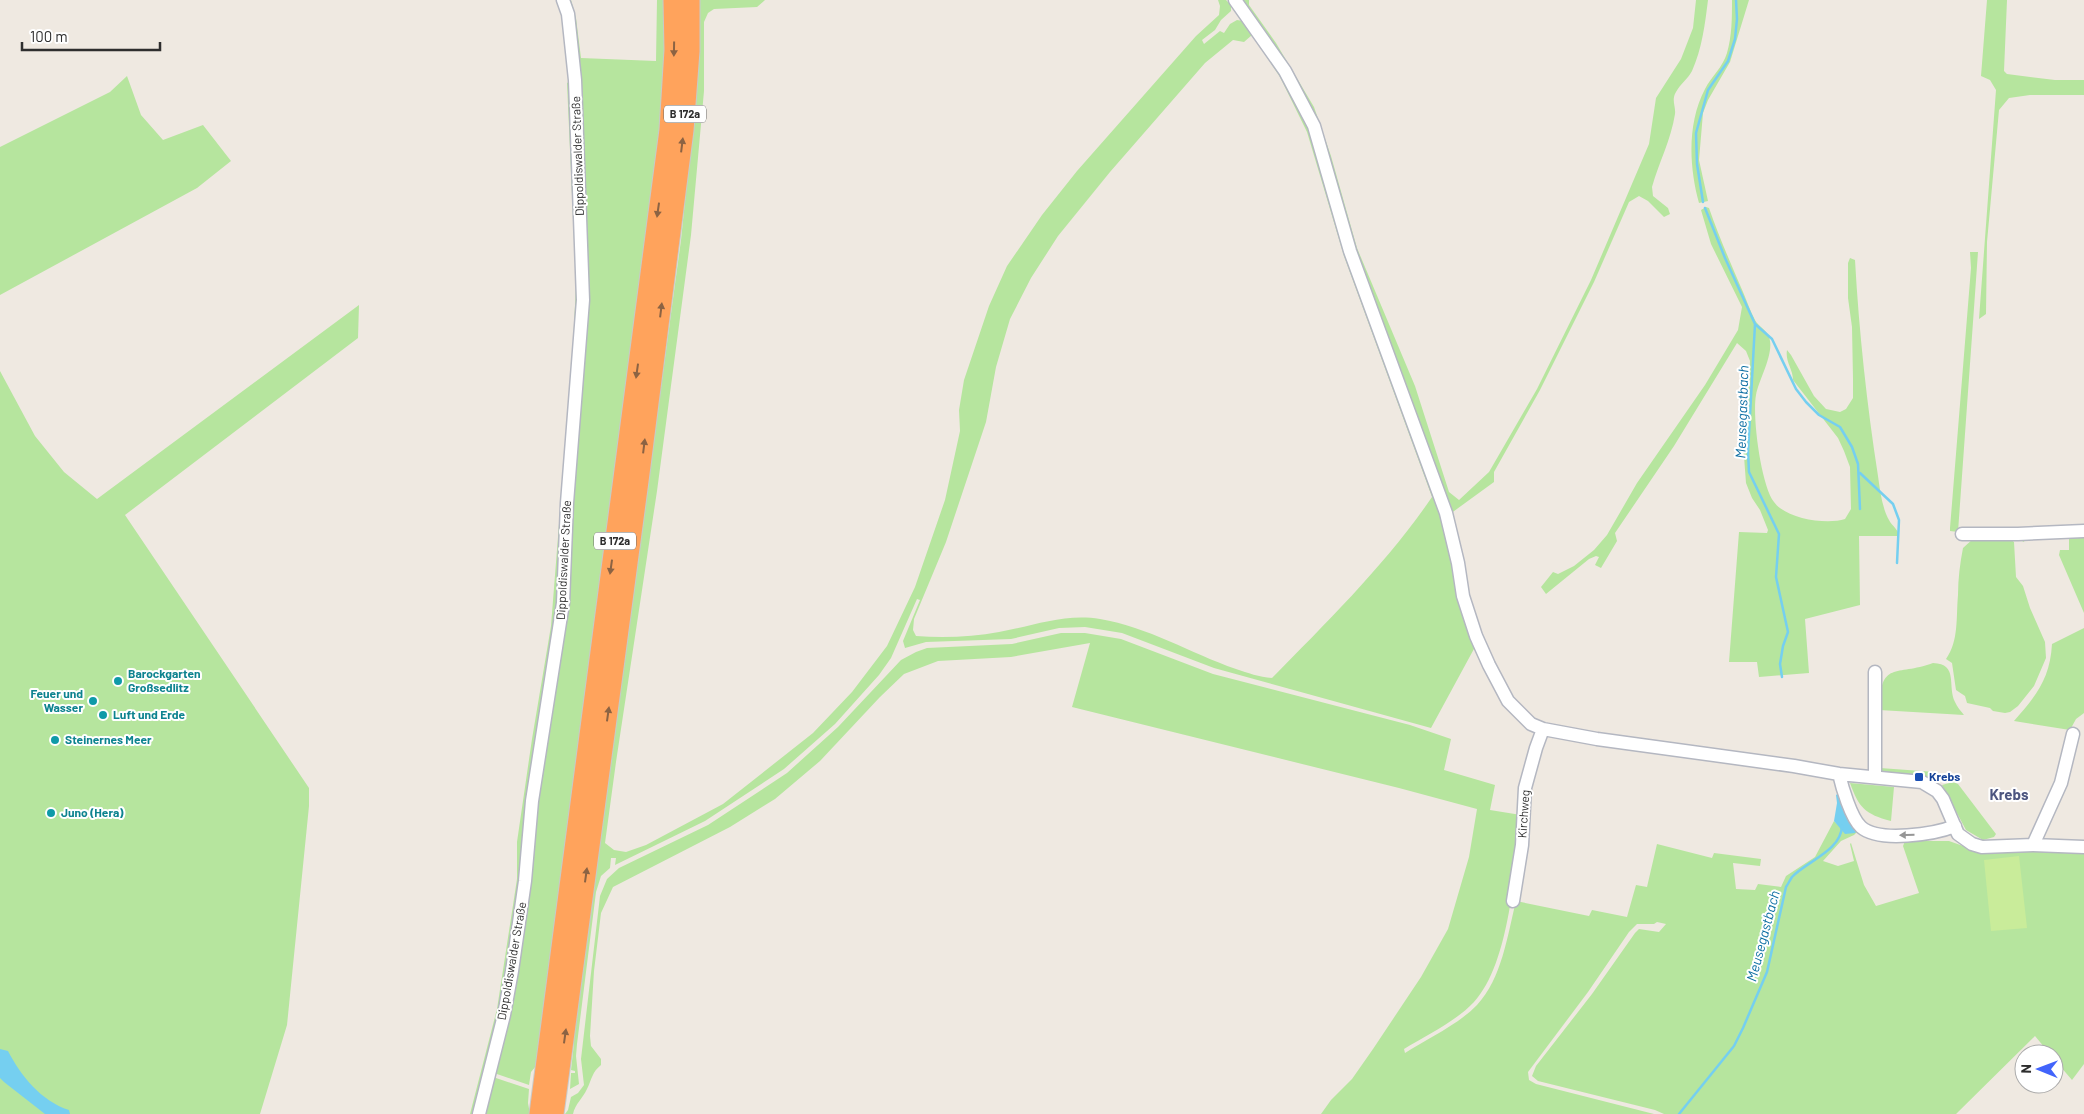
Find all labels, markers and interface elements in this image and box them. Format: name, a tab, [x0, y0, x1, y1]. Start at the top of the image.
scale bar	[22, 20, 160, 52]
text: 100 m	[30, 27, 68, 45]
one-way arrow	[669, 41, 677, 57]
street label: Dippoldiswalder Straße	[568, 96, 586, 216]
road number: B 172a	[664, 106, 706, 122]
one-way arrow	[678, 136, 686, 152]
one-way arrow	[654, 203, 662, 219]
one-way arrow	[657, 302, 665, 318]
one-way arrow	[633, 364, 641, 380]
water label: Meusegastbach	[1731, 365, 1752, 459]
one-way arrow	[640, 438, 648, 454]
street label: Dippoldiswalder Straße	[553, 500, 573, 620]
road number: B 172a	[594, 532, 636, 550]
one-way arrow	[607, 560, 615, 576]
place label: Barockgarten Großsedlitz	[128, 666, 201, 694]
marker: Barockgarten Großsedlitz	[112, 675, 124, 687]
place label: Feuer und Wasser	[30, 686, 83, 714]
marker: Feuer und Wasser	[87, 695, 99, 707]
one-way arrow	[604, 705, 612, 721]
place label: Luft und Erde	[113, 707, 186, 721]
marker: Luft und Erde	[97, 709, 109, 721]
place label: Steinernes Meer	[65, 732, 152, 746]
marker: Steinernes Meer	[49, 734, 61, 746]
place label: Krebs	[1929, 769, 1960, 783]
marker: Krebs	[1913, 771, 1925, 783]
district label: Krebs	[1989, 785, 2029, 803]
street label: Kirchweg	[1514, 789, 1532, 839]
place label: Juno (Hera)	[61, 805, 124, 819]
marker: Juno (Hera)	[45, 807, 57, 819]
one-way arrow	[1899, 831, 1915, 839]
one-way arrow	[583, 866, 591, 882]
water label: Meusegastbach	[1742, 889, 1783, 983]
street label: Dippoldiswalder Straße	[494, 901, 528, 1021]
one-way arrow	[561, 1027, 569, 1043]
north arrow	[2014, 1044, 2064, 1094]
text: N	[2017, 1064, 2034, 1074]

